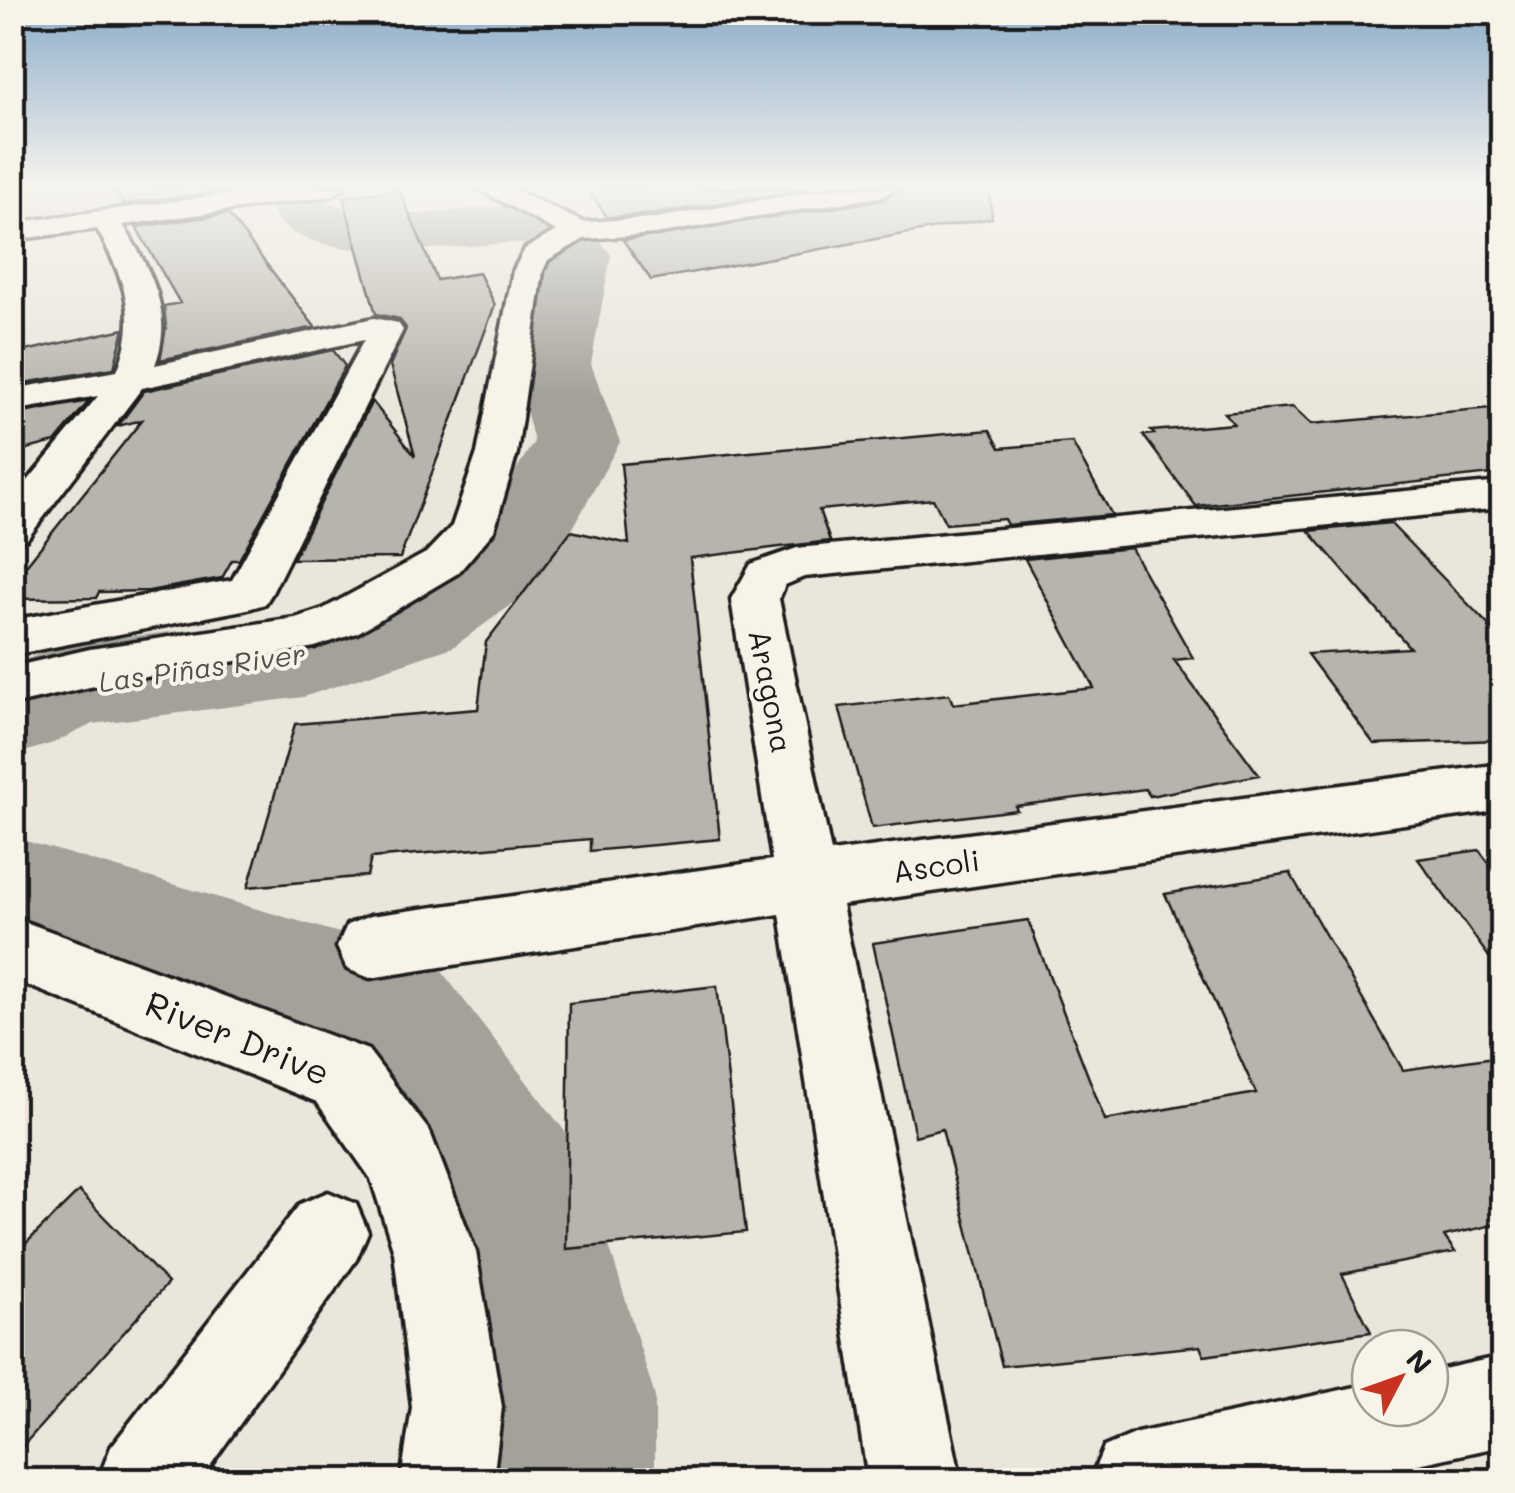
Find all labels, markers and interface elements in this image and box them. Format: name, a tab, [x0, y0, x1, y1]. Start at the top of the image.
street label: Aragona	[740, 626, 804, 756]
water label: Las Piñas River	[96, 635, 308, 699]
street label: Ascoli	[890, 839, 982, 891]
street label: River Drive	[139, 979, 337, 1095]
north arrow	[1350, 1328, 1450, 1428]
text: N	[1399, 1341, 1440, 1381]

